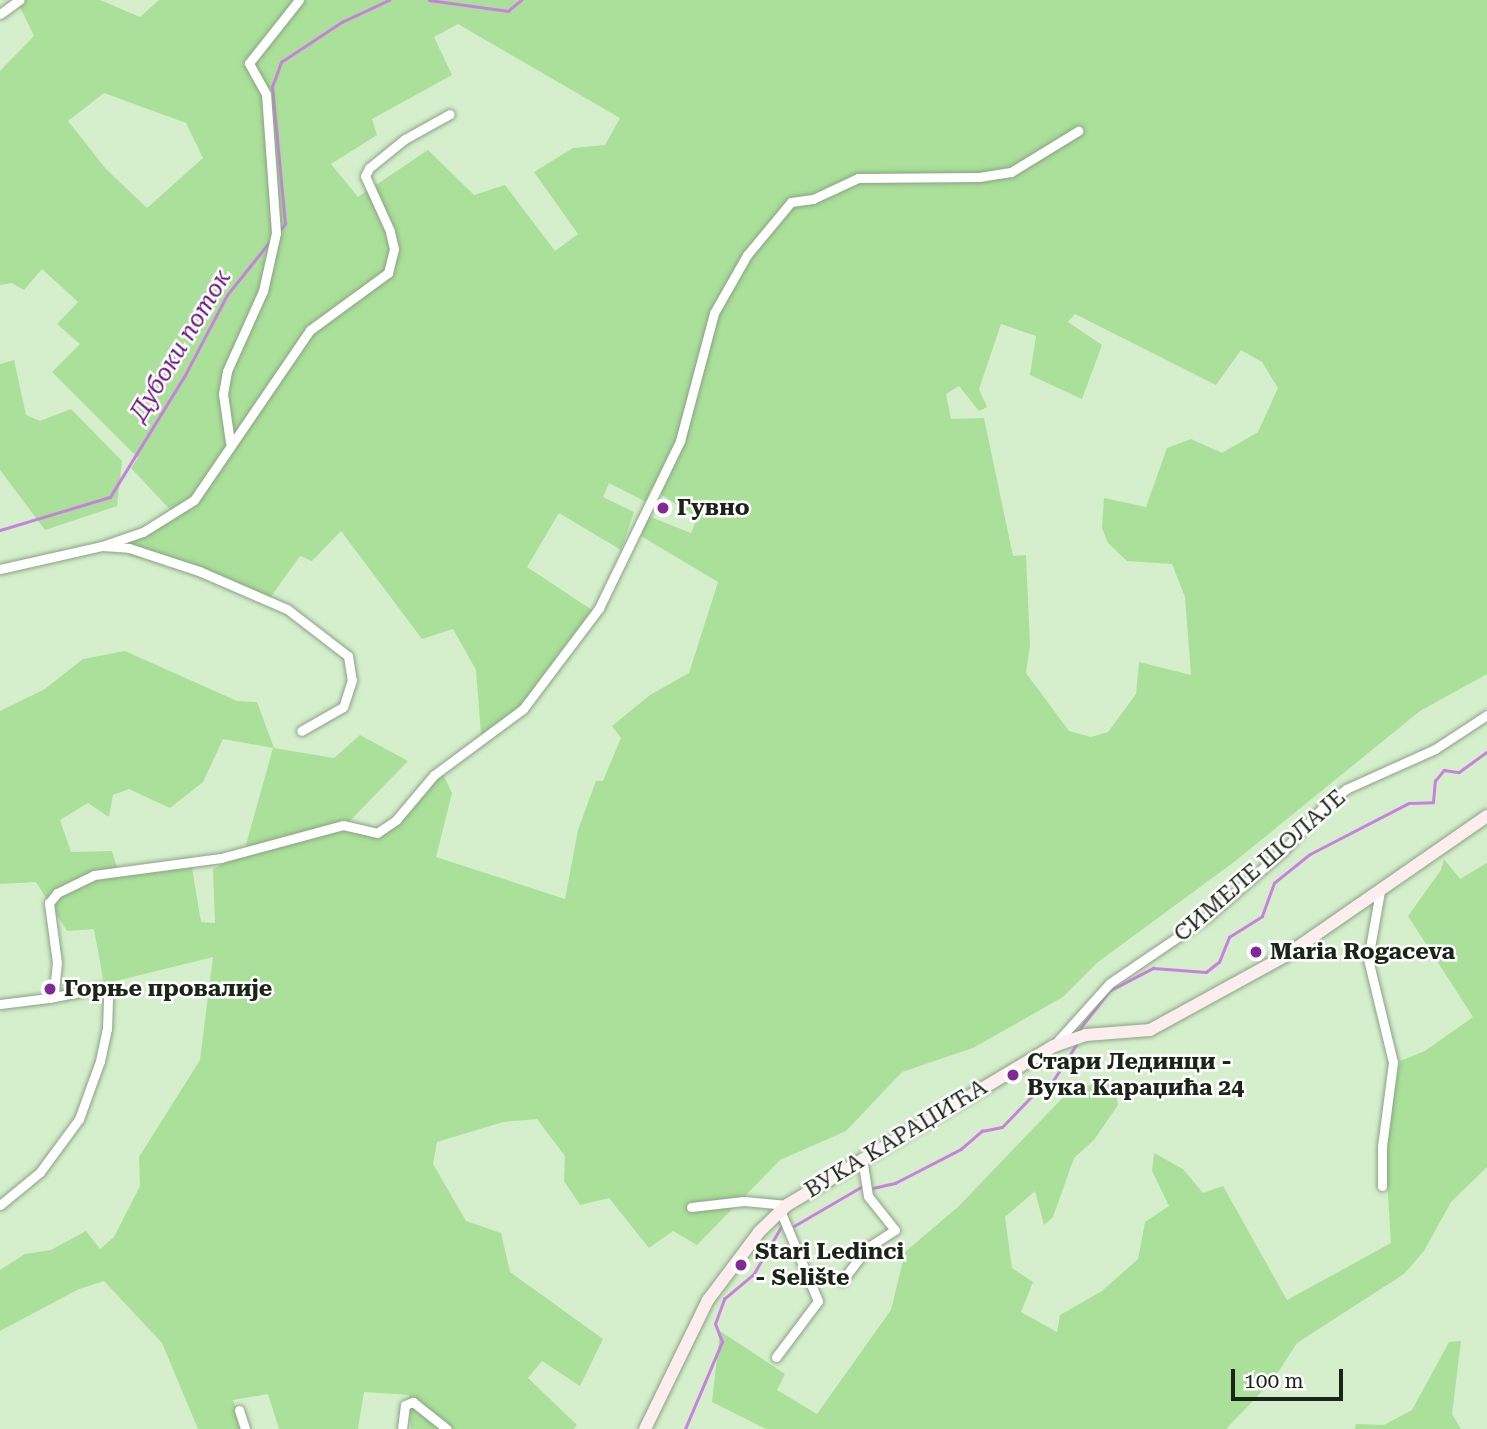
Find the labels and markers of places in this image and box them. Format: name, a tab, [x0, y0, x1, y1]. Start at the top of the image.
place label: Гувно	[677, 494, 750, 522]
marker: Гувно	[655, 500, 671, 516]
place label: Maria Rogaceva	[1270, 938, 1455, 966]
marker: Maria Rogaceva	[1248, 944, 1264, 960]
place label: Горње провалије	[64, 975, 272, 1003]
marker: Горње провалије	[42, 981, 58, 997]
place label: Стари Лединци - Вука Караџића 24	[1027, 1048, 1244, 1102]
marker: Стари Лединци - Вука Караџића 24	[1005, 1067, 1021, 1083]
place label: Stari Ledinci - Selište	[755, 1238, 904, 1292]
marker: Stari Ledinci - Selište	[733, 1257, 749, 1273]

